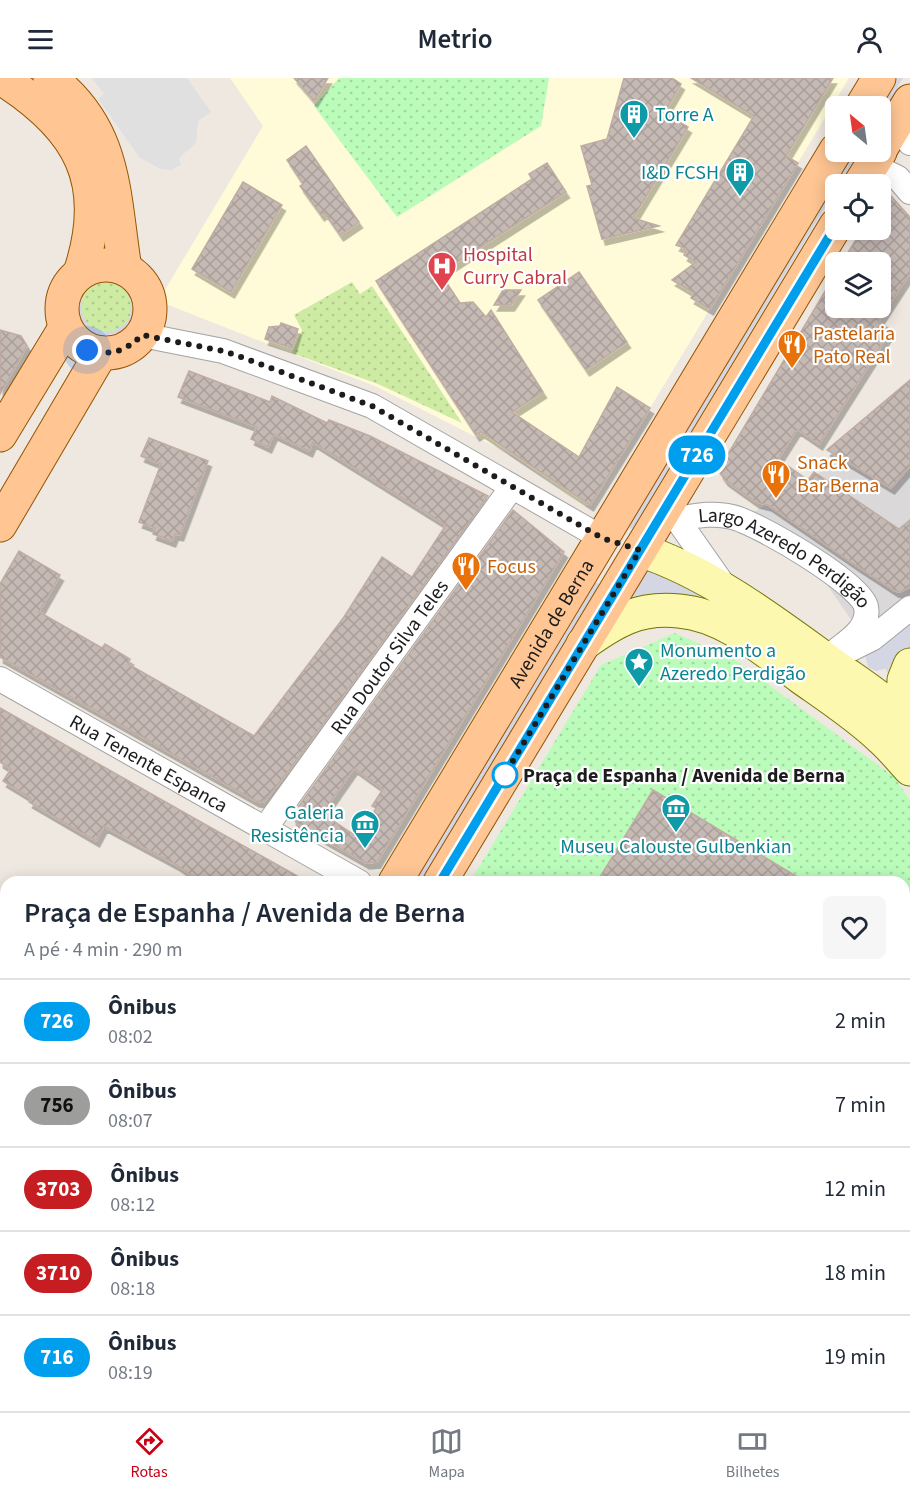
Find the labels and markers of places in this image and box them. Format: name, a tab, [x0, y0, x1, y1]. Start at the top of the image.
building icon: Torre A	[618, 98, 650, 140]
place label: Torre A	[655, 101, 714, 129]
building icon: I&D FCSH	[724, 156, 756, 198]
place label: I&D FCSH	[641, 159, 719, 187]
place label: Hospital Curry Cabral	[463, 241, 567, 292]
hospital icon: Hospital Curry Cabral	[426, 250, 458, 292]
place label: Pastelaria Pato Real	[813, 320, 895, 371]
restaurant icon: Pastelaria Pato Real	[776, 328, 808, 370]
place label: Snack Bar Berna	[797, 449, 879, 500]
restaurant icon: Snack Bar Berna	[760, 458, 792, 500]
restaurant icon: Focus	[450, 550, 482, 592]
place label: Focus	[487, 553, 536, 581]
place label: Monumento a Azeredo Perdigão	[660, 637, 806, 688]
place icon: Monumento a Azeredo Perdigão	[623, 646, 655, 688]
marker: Praça de Espanha / Avenida de Berna	[492, 762, 518, 788]
place label: Praça de Espanha / Avenida de Berna	[523, 762, 845, 790]
museum icon: Museu Calouste Gulbenkian	[660, 792, 692, 834]
place label: Galeria Resistência	[250, 799, 344, 850]
museum icon: Galeria Resistência	[349, 808, 381, 850]
place label: Museu Calouste Gulbenkian	[560, 833, 792, 861]

